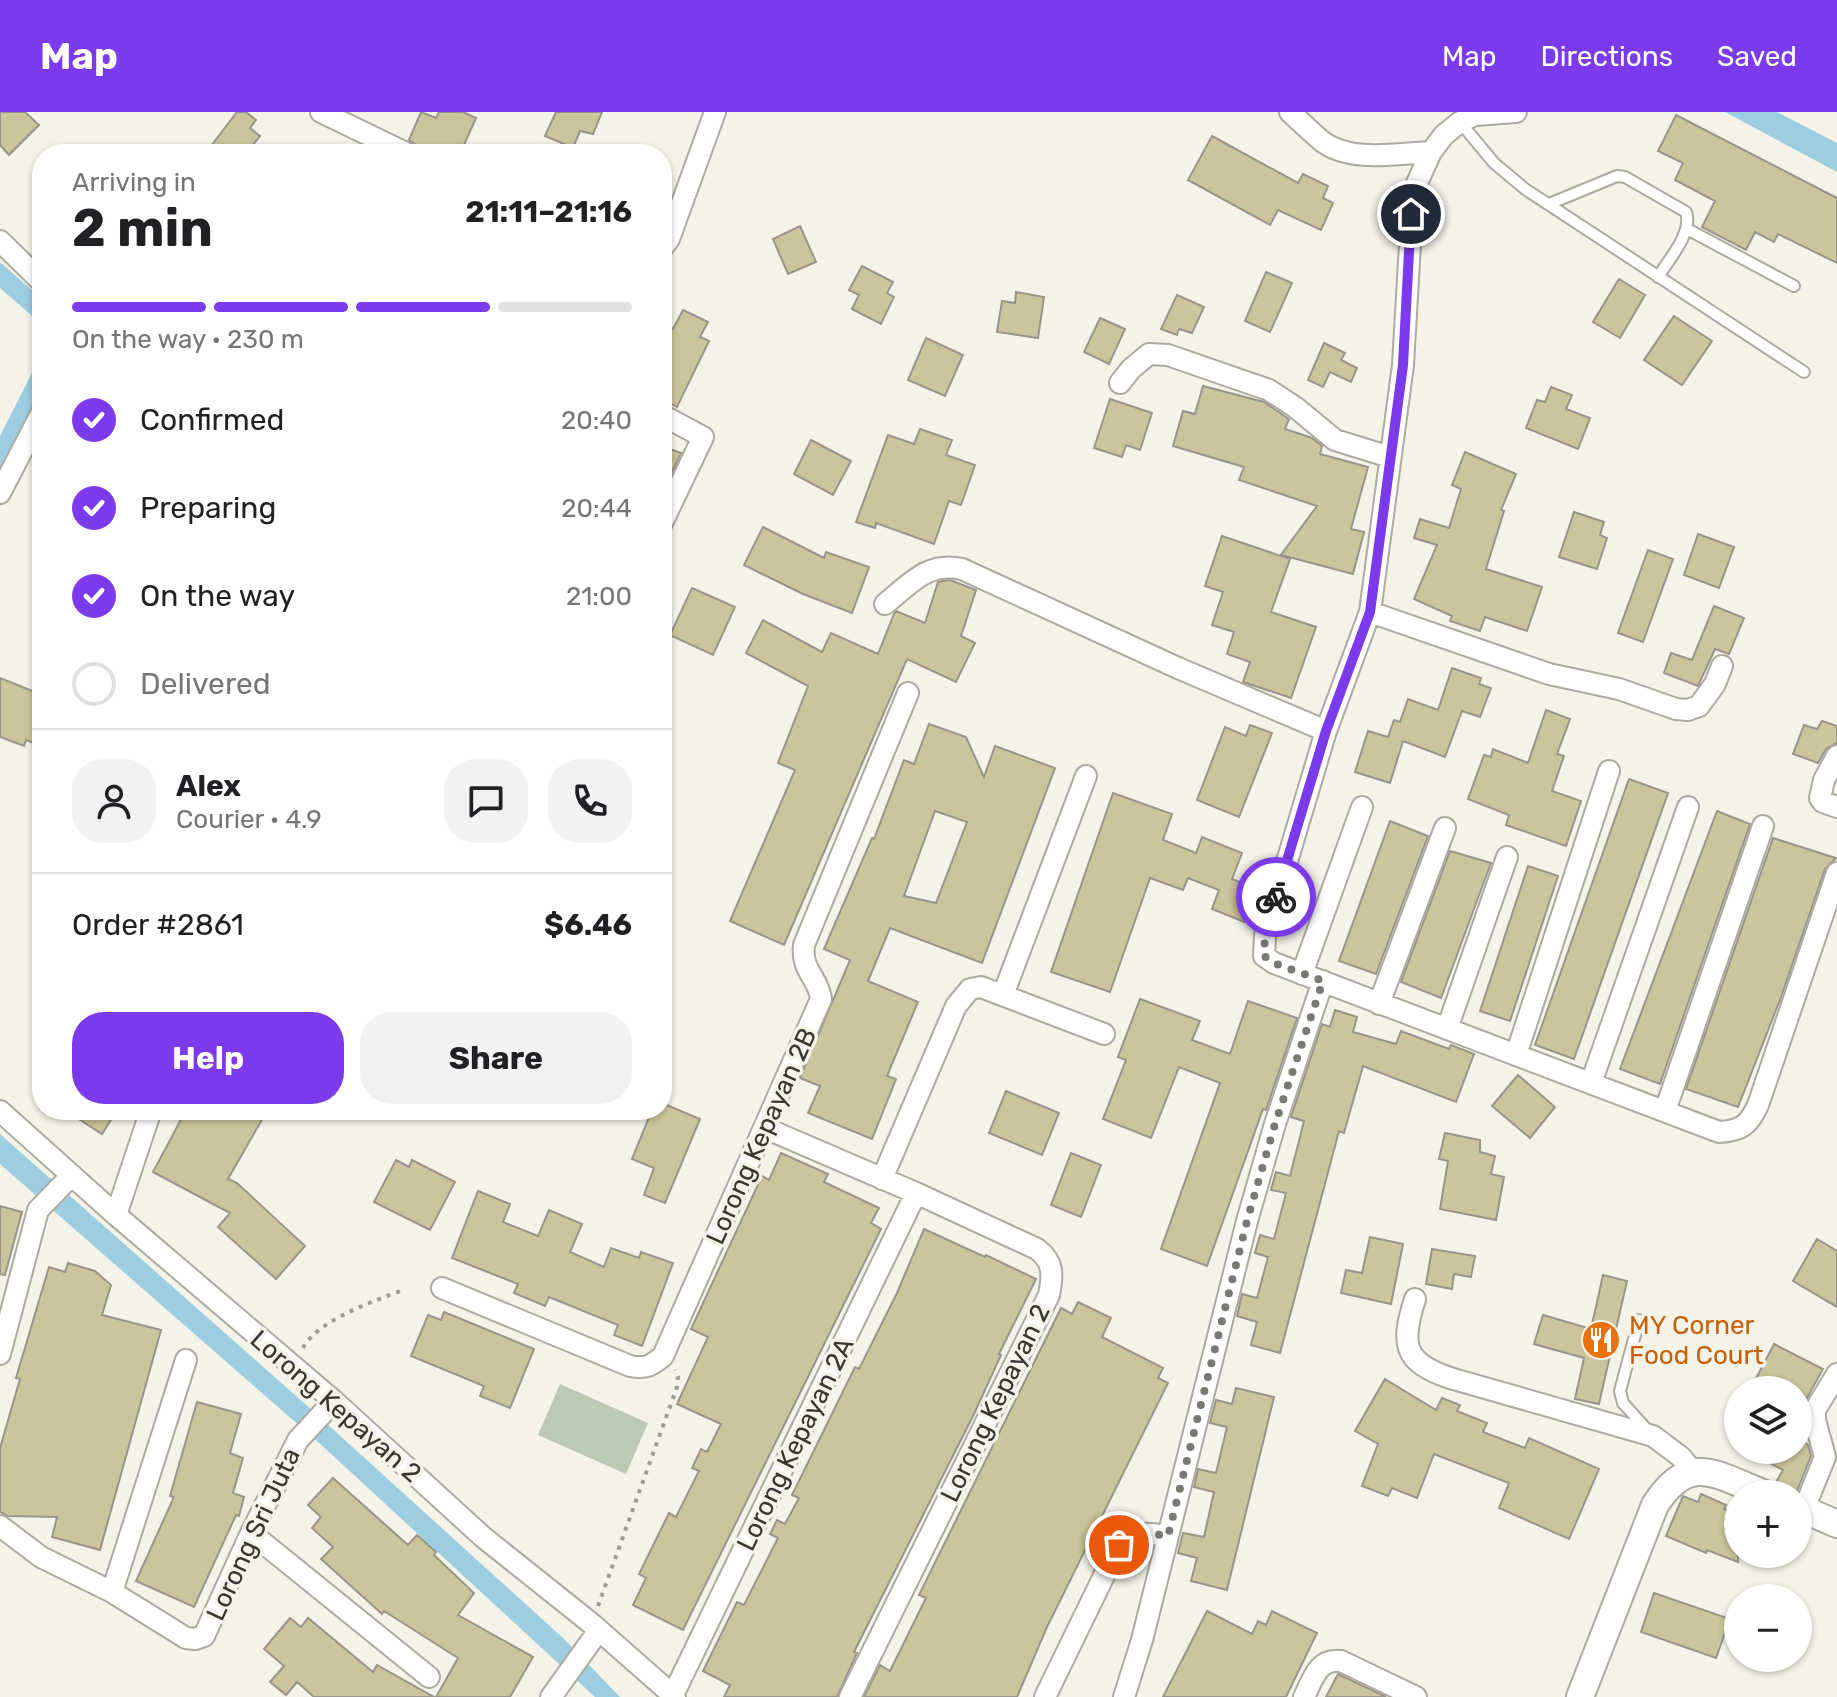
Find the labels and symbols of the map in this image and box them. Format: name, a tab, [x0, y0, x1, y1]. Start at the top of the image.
pin	[1377, 180, 1445, 248]
courier	[1236, 857, 1316, 937]
street label: Lorong Kepayan 2B	[700, 1023, 823, 1249]
street label: Lorong Kepayan 2	[934, 1299, 1057, 1507]
place label: MY Corner Food Court	[1629, 1310, 1764, 1371]
restaurant icon: MY Corner Food Court	[1580, 1319, 1622, 1361]
street label: Lorong Kepayan 2	[244, 1324, 427, 1489]
street label: Lorong Kepayan 2A	[730, 1333, 861, 1556]
street label: Lorong Sri Juta	[200, 1443, 307, 1625]
pin	[1085, 1511, 1153, 1579]

